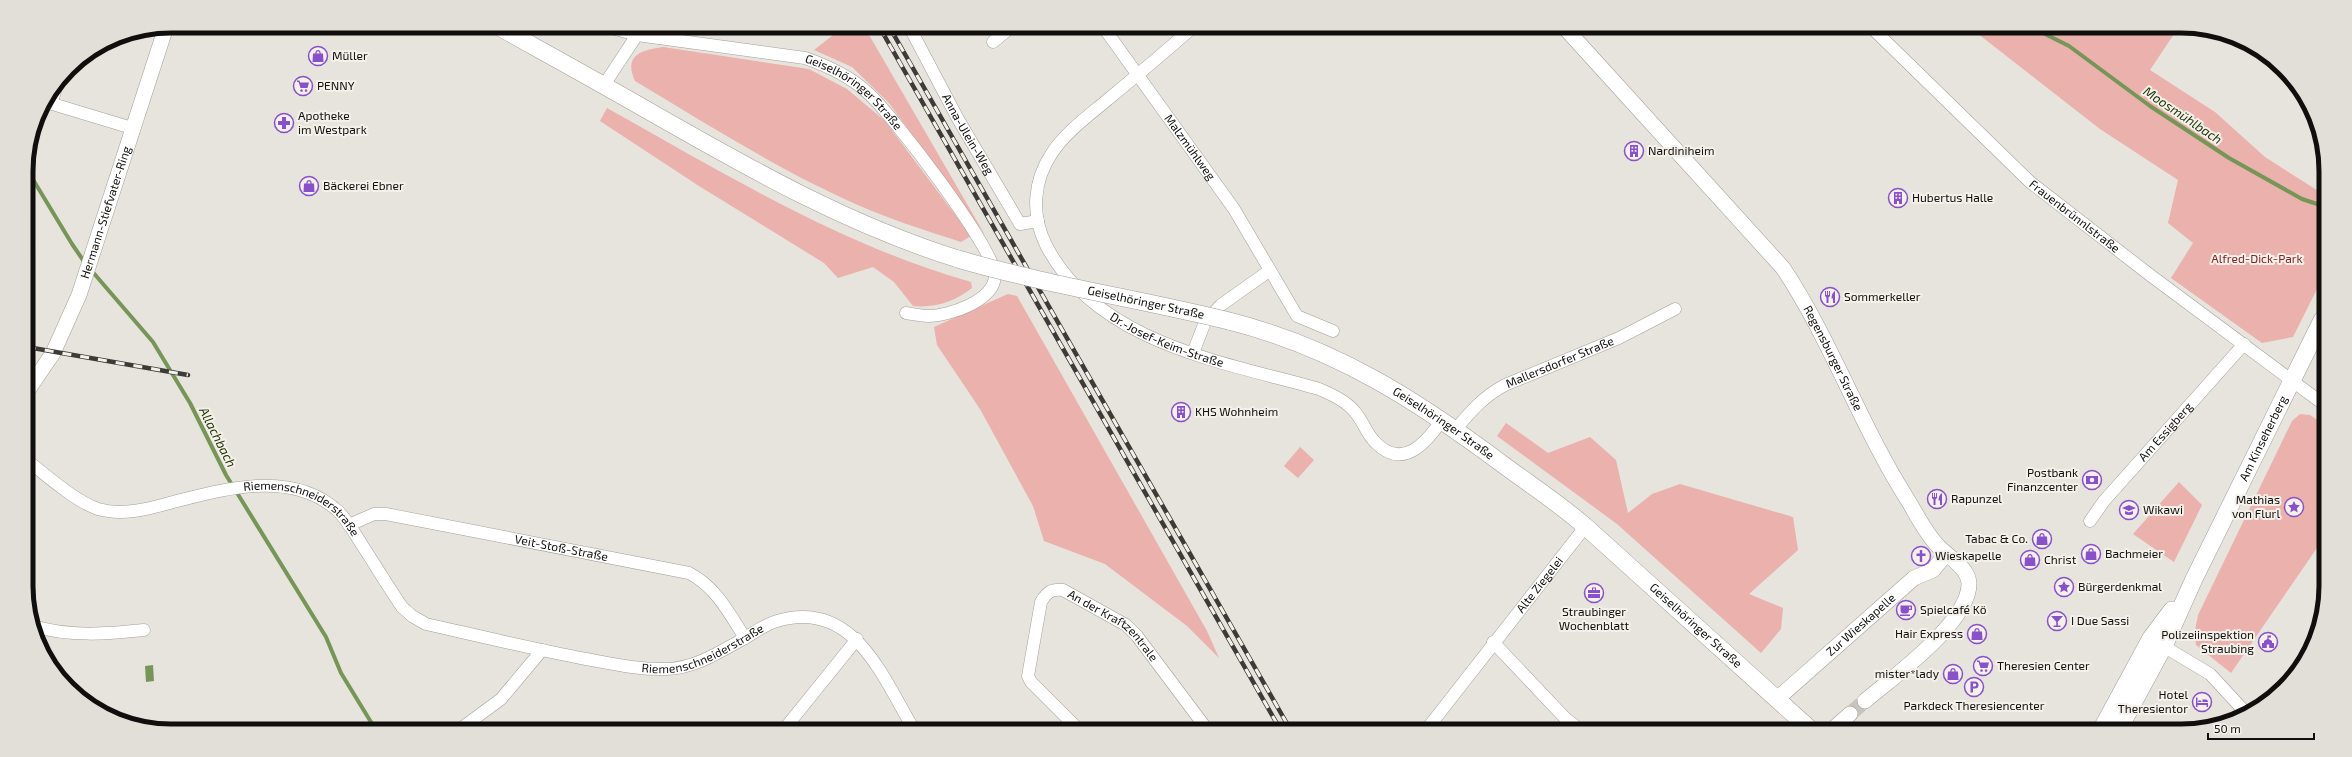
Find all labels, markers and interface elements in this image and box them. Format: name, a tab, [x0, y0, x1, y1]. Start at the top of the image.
shop icon: Müller	[307, 45, 329, 67]
place label: Müller	[332, 48, 368, 62]
street label: Geiselhöringer Straße	[804, 51, 906, 132]
supermarket icon: PENNY	[292, 75, 314, 97]
place label: PENNY	[317, 78, 355, 92]
water label: Moosmühlbach	[2141, 83, 2225, 147]
street label: Anna-Ulein-Weg	[940, 91, 997, 177]
place label: Apotheke im Westpark	[298, 108, 367, 136]
street label: Malzmühlweg	[1162, 111, 1219, 183]
pharmacy icon: Apotheke im Westpark	[273, 112, 295, 134]
building icon: Nardiniheim	[1623, 140, 1645, 162]
place label: Nardiniheim	[1648, 143, 1714, 157]
street label: Hermann-Stiefvater-Ring	[77, 144, 133, 280]
shop icon: Bäckerei Ebner	[298, 175, 320, 197]
street label: Frauenbrünnlstraße	[2027, 176, 2123, 255]
place label: Bäckerei Ebner	[323, 178, 404, 192]
building icon: Hubertus Halle	[1887, 187, 1909, 209]
place label: Hubertus Halle	[1912, 190, 1993, 204]
park label: Alfred-Dick-Park	[2211, 251, 2303, 265]
street label: Geiselhöringer Straße	[1086, 283, 1206, 321]
restaurant icon: Sommerkeller	[1819, 286, 1841, 308]
place label: Sommerkeller	[1844, 289, 1921, 303]
street label: Regensburger Straße	[1801, 303, 1866, 413]
street label: Dr.-Josef-Keim-Straße	[1108, 309, 1226, 369]
street label: Mallersdorfer Straße	[1503, 333, 1616, 390]
street label: Geiselhöringer Straße	[1391, 383, 1497, 462]
street label: Am Kinseherberg	[2236, 393, 2290, 483]
street label: Am Essigberg	[2135, 399, 2195, 464]
building icon: KHS Wohnheim	[1170, 401, 1192, 423]
water label: Allachbach	[196, 403, 240, 470]
place label: KHS Wohnheim	[1195, 404, 1278, 418]
place label: Postbank Finanzcenter	[2007, 465, 2078, 493]
bank icon: Postbank Finanzcenter	[2081, 469, 2103, 491]
street label: Riemenschneiderstraße	[243, 478, 363, 538]
restaurant icon: Rapunzel	[1926, 488, 1948, 510]
place label: Rapunzel	[1951, 491, 2002, 505]
place label: Mathias von Flurl	[2232, 492, 2280, 520]
place icon: Mathias von Flurl	[2283, 496, 2305, 518]
school or university icon: Wikawi	[2118, 499, 2140, 521]
place label: Wikawi	[2143, 502, 2183, 516]
shop icon: Tabac & Co.	[2031, 528, 2053, 550]
street label: Veit-Stoß-Straße	[514, 531, 609, 563]
place label: Tabac & Co.	[1965, 531, 2028, 545]
shop icon: Bachmeier	[2080, 543, 2102, 565]
church icon: Wieskapelle	[1910, 545, 1932, 567]
place label: Bachmeier	[2105, 546, 2163, 560]
place label: Wieskapelle	[1935, 548, 2002, 562]
shop icon: Christ	[2019, 549, 2041, 571]
place label: Christ	[2044, 552, 2077, 566]
street label: Alte Ziegelei	[1513, 554, 1565, 615]
place icon: Bürgerdenkmal	[2053, 576, 2075, 598]
place label: Bürgerdenkmal	[2078, 579, 2162, 593]
street label: Geiselhöringer Straße	[1647, 580, 1745, 670]
office icon: Straubinger Wochenblatt	[1583, 582, 1605, 604]
street label: An der Kraftzentrale	[1066, 586, 1161, 664]
street label: Zur Wieskapelle	[1823, 590, 1898, 658]
cafe icon: Spielcafé Kö	[1895, 599, 1917, 621]
place label: Spielcafé Kö	[1920, 602, 1987, 616]
place label: Straubinger Wochenblatt	[1559, 604, 1630, 632]
bar icon: I Due Sassi	[2046, 610, 2068, 632]
place label: I Due Sassi	[2071, 613, 2129, 627]
street label: Riemenschneiderstraße	[641, 620, 766, 675]
shop icon: Hair Express	[1966, 623, 1988, 645]
place label: Hair Express	[1895, 626, 1963, 640]
place label: Polizeiinspektion Straubing	[2161, 627, 2254, 655]
public building icon: Polizeiinspektion Straubing	[2257, 631, 2279, 653]
supermarket icon: Theresien Center	[1972, 655, 1994, 677]
place label: Theresien Center	[1997, 658, 2090, 672]
shop icon: mister*lady	[1942, 663, 1964, 685]
place label: mister*lady	[1875, 666, 1940, 680]
parking icon: Parkdeck Theresiencenter	[1963, 676, 1985, 698]
place label: Hotel Theresientor	[2118, 687, 2188, 715]
hotel icon: Hotel Theresientor	[2191, 691, 2213, 713]
place label: Parkdeck Theresiencenter	[1904, 698, 2045, 712]
scale bar	[2208, 715, 2314, 741]
text: 50 m	[2214, 721, 2241, 735]

